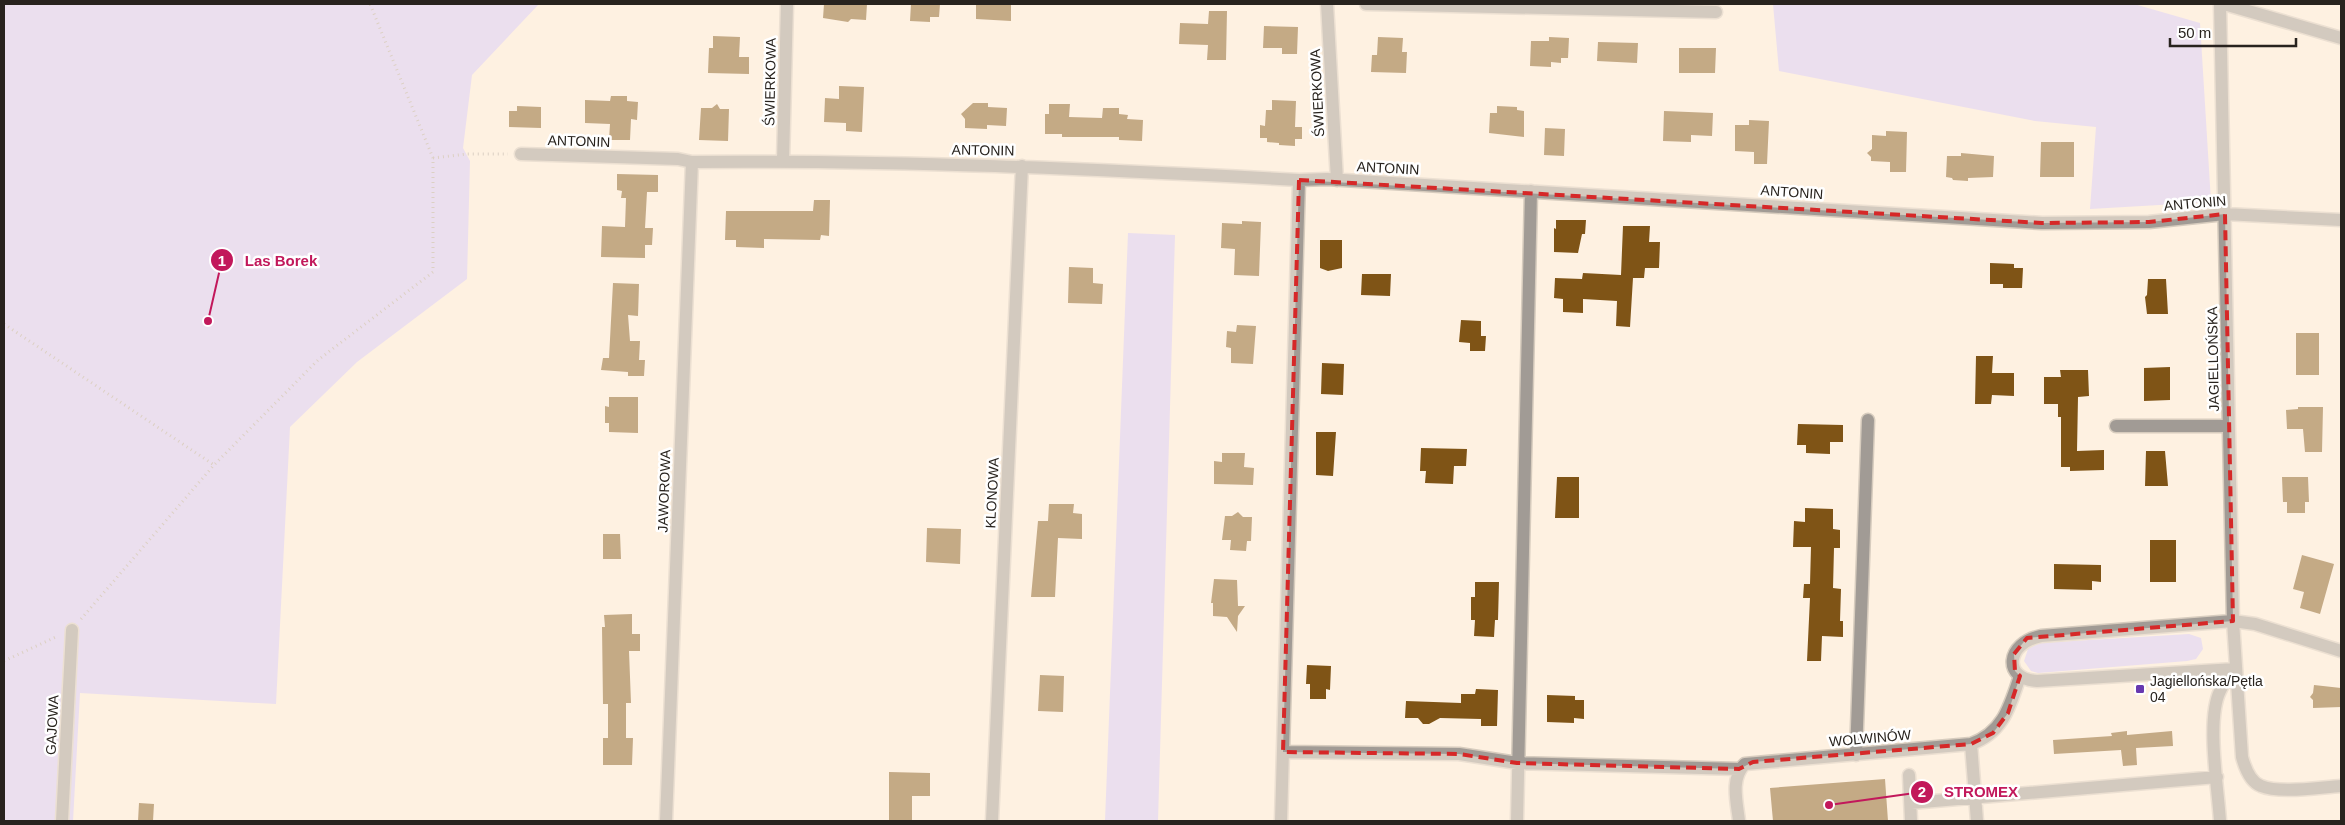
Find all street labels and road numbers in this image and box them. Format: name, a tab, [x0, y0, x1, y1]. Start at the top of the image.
street label: ŚWIERKOWA	[760, 37, 779, 126]
street label: ŚWIERKOWA	[1306, 48, 1327, 137]
street label: ANTONIN	[547, 132, 611, 150]
street label: ANTONIN	[951, 141, 1015, 159]
street label: ANTONIN	[1356, 158, 1420, 178]
street label: ANTONIN	[1760, 182, 1824, 202]
street label: ANTONIN	[2163, 192, 2227, 214]
street label: JAGIELLOŃSKA	[2204, 306, 2222, 412]
street label: JAWOROWA	[655, 449, 673, 533]
street label: KLONOWA	[982, 456, 1002, 529]
street label: GAJOWA	[42, 694, 62, 755]
street label: WOLWINÓW	[1828, 726, 1912, 750]

